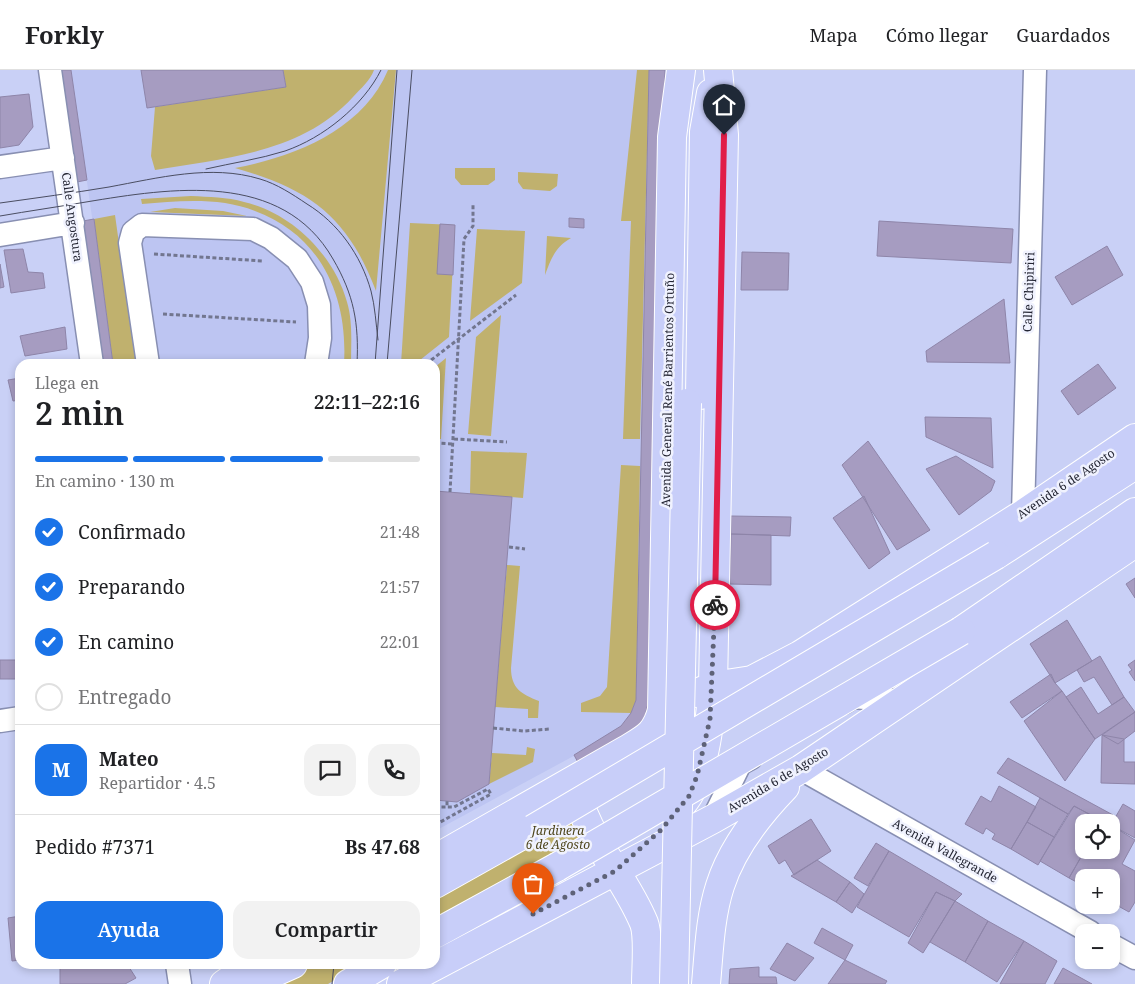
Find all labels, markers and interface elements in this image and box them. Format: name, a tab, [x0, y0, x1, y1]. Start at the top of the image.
text: Forkly	[25, 18, 104, 51]
text: Mapa	[810, 23, 858, 47]
text: Cómo llegar	[886, 23, 988, 47]
text: Guardados	[1016, 23, 1110, 47]
pin	[703, 84, 745, 135]
icon: home	[710, 91, 738, 119]
street label: Calle Angostura	[58, 171, 87, 263]
street label: Calle Chipiriri	[1019, 251, 1038, 332]
street label: Avenida General René Barrientos Ortuño	[657, 273, 678, 507]
text: Llega en	[35, 372, 99, 394]
text: 22:11–22:16	[314, 389, 420, 415]
text: 2 min	[35, 391, 124, 434]
street label: Avenida 6 de Agosto	[1013, 444, 1118, 523]
text: En camino · 130 m	[35, 470, 175, 492]
icon: check	[35, 518, 63, 546]
text: Confirmado	[78, 519, 186, 545]
text: 21:48	[380, 521, 420, 543]
icon: check	[35, 573, 63, 601]
text: Preparando	[78, 574, 185, 600]
text: 21:57	[380, 576, 420, 598]
courier	[690, 580, 740, 630]
icon: bike	[701, 591, 729, 619]
icon: check	[35, 628, 63, 656]
text: En camino	[78, 629, 174, 655]
text: 22:01	[380, 631, 420, 653]
text: Entregado	[78, 684, 171, 710]
street label: Avenida 6 de Agosto	[724, 743, 831, 816]
button: chat	[304, 744, 356, 796]
button: phone	[368, 744, 420, 796]
text: Mateo	[99, 746, 159, 772]
text: M	[52, 757, 70, 783]
text: Repartidor · 4.5	[99, 772, 216, 794]
map controls	[1075, 814, 1120, 969]
button: locate	[1075, 814, 1120, 859]
street label: Avenida Vallegrande	[889, 815, 1001, 887]
park label: Jardinera 6 de Agosto	[526, 822, 590, 853]
text: Pedido #7371	[35, 834, 155, 860]
text: Bs 47.68	[345, 834, 420, 860]
pin	[512, 863, 554, 914]
button: +	[1075, 869, 1120, 914]
icon: bag	[519, 870, 547, 898]
button: Ayuda	[35, 901, 223, 959]
button: Compartir	[233, 901, 420, 959]
button: −	[1075, 924, 1120, 969]

